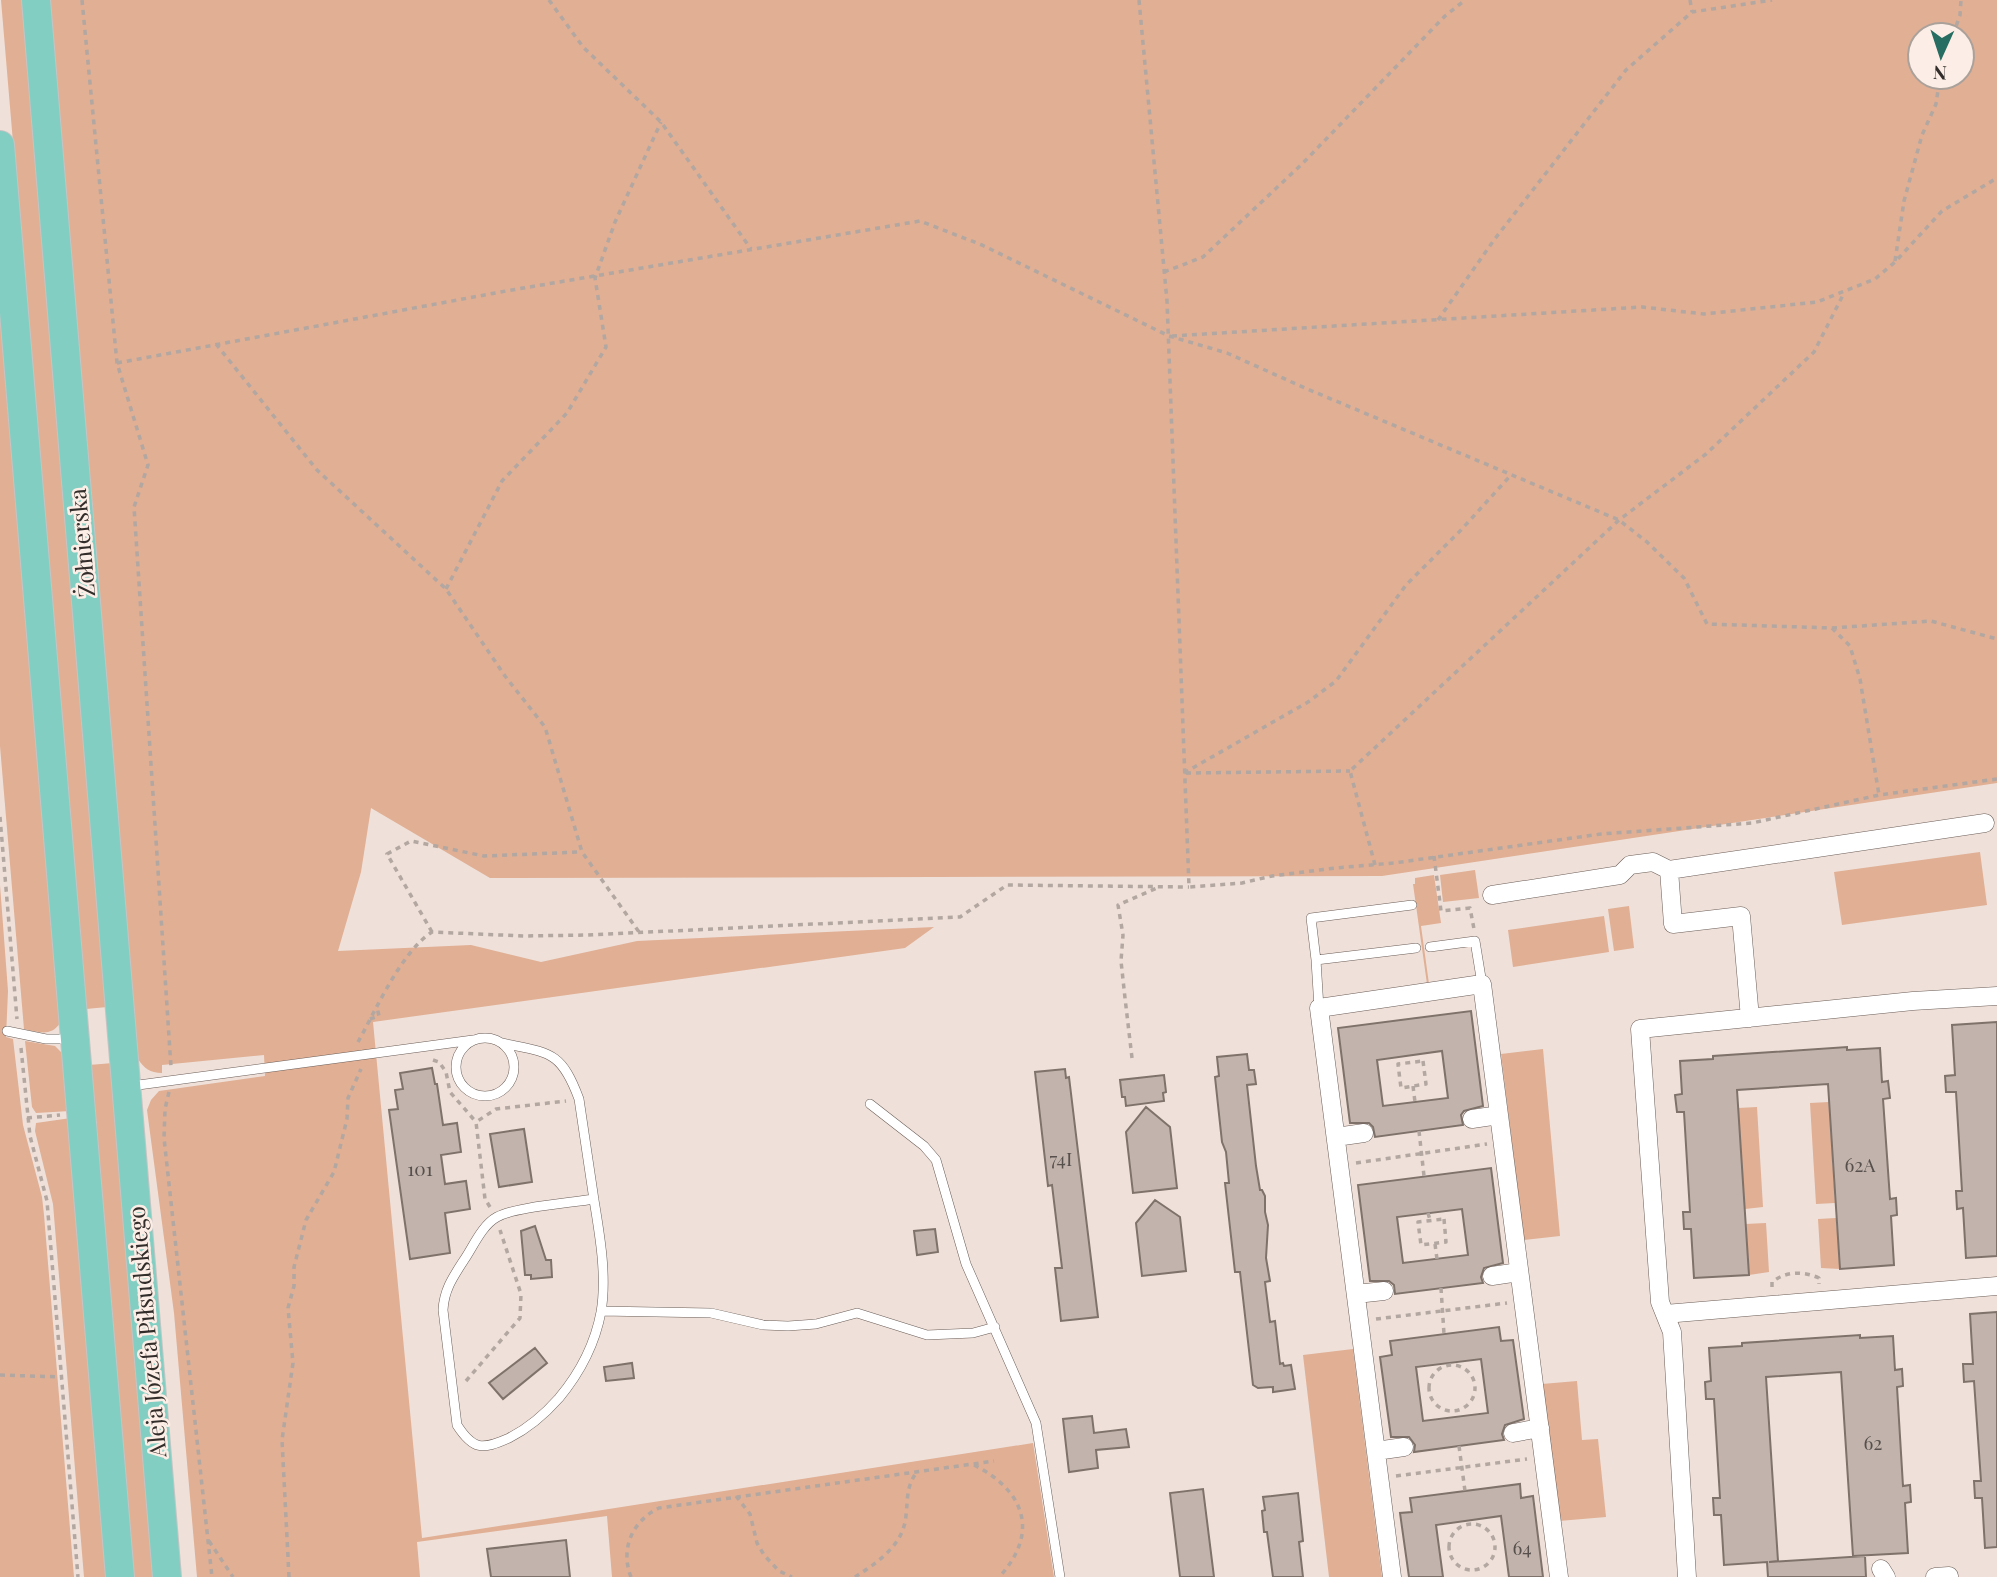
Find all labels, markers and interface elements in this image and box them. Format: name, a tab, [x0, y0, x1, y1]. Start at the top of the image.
north arrow	[1906, 21, 1976, 91]
text: N	[1932, 61, 1948, 87]
street label: Żołnierska	[61, 487, 101, 599]
house number: 74I	[1050, 1145, 1072, 1171]
house number: 62A	[1845, 1151, 1876, 1177]
house number: 101	[407, 1155, 433, 1181]
street label: Aleja Józefa Piłsudskiego	[120, 1205, 173, 1460]
house number: 62	[1864, 1429, 1882, 1455]
house number: 64	[1512, 1534, 1532, 1560]

